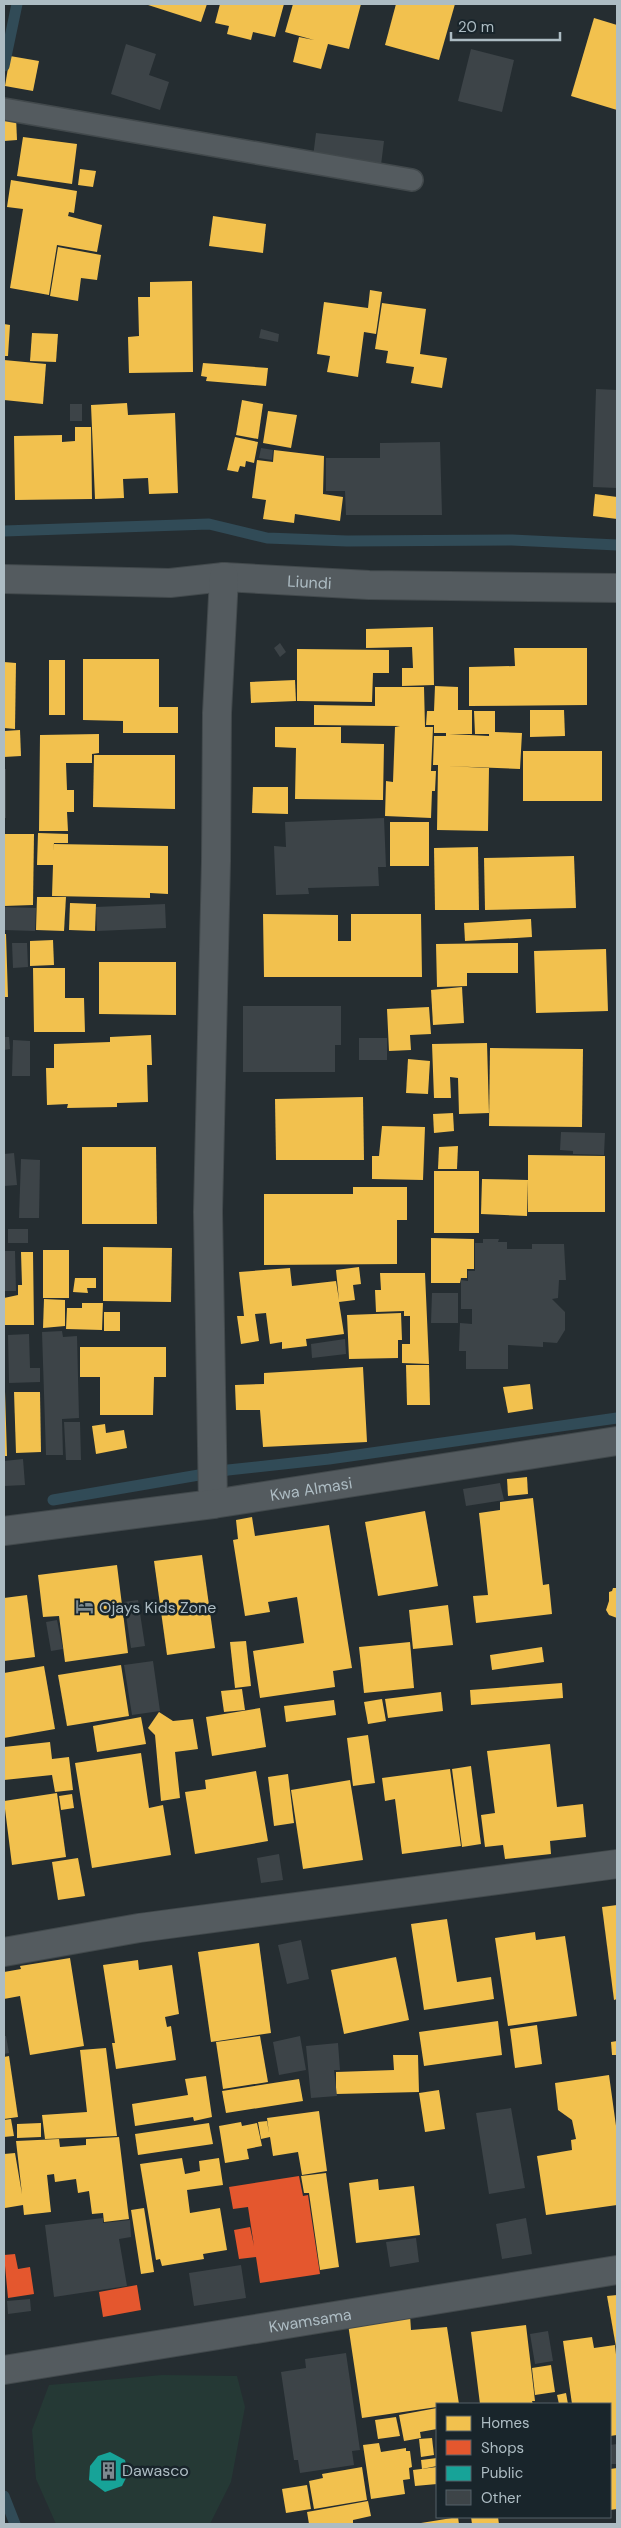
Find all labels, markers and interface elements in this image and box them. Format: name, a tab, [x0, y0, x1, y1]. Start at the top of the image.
scale bar	[451, 10, 560, 42]
text: 20 m	[458, 17, 494, 37]
street label: Liundi	[287, 571, 332, 594]
street label: Kwa Almasi	[269, 1472, 354, 1506]
hotel icon: Ojays Kids Zone	[75, 1597, 95, 1617]
place label: Ojays Kids Zone	[99, 1597, 216, 1618]
street label: Kwamsama	[267, 2303, 353, 2338]
legend	[436, 2403, 611, 2518]
text: Homes	[481, 2413, 530, 2433]
text: Shops	[481, 2438, 524, 2458]
building icon: Dawasco	[98, 2460, 118, 2480]
place label: Dawasco	[122, 2460, 189, 2481]
text: Public	[481, 2463, 523, 2483]
text: Other	[481, 2488, 522, 2508]

